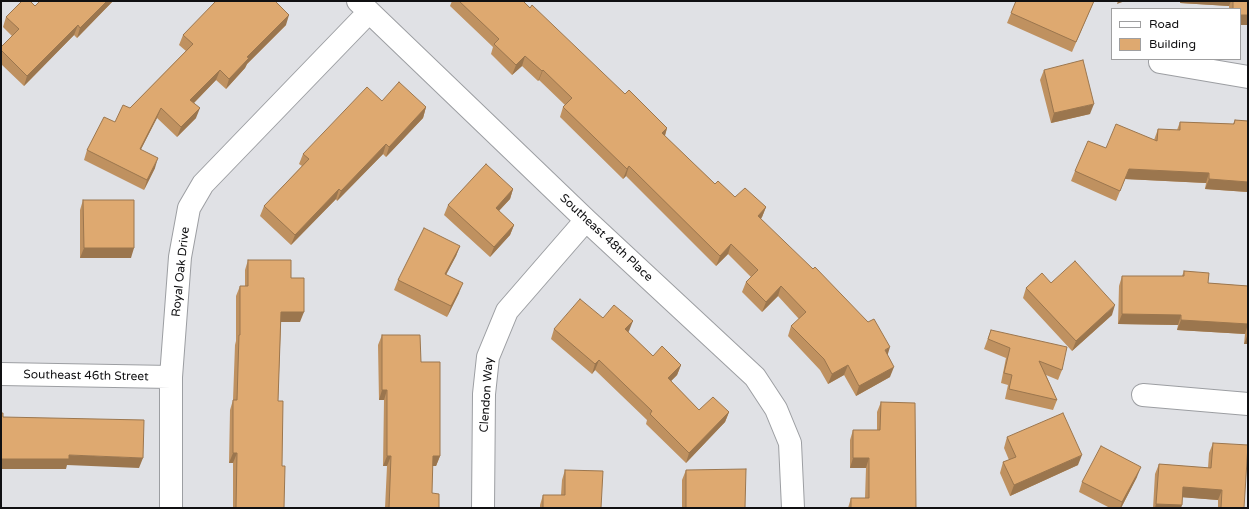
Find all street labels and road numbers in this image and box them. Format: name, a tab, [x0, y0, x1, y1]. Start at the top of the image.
street label: Southeast 48th Place	[557, 191, 655, 285]
street label: Royal Oak Drive	[169, 226, 193, 318]
street label: Clendon Way	[477, 357, 497, 433]
street label: Southeast 46th Street	[23, 368, 149, 384]

